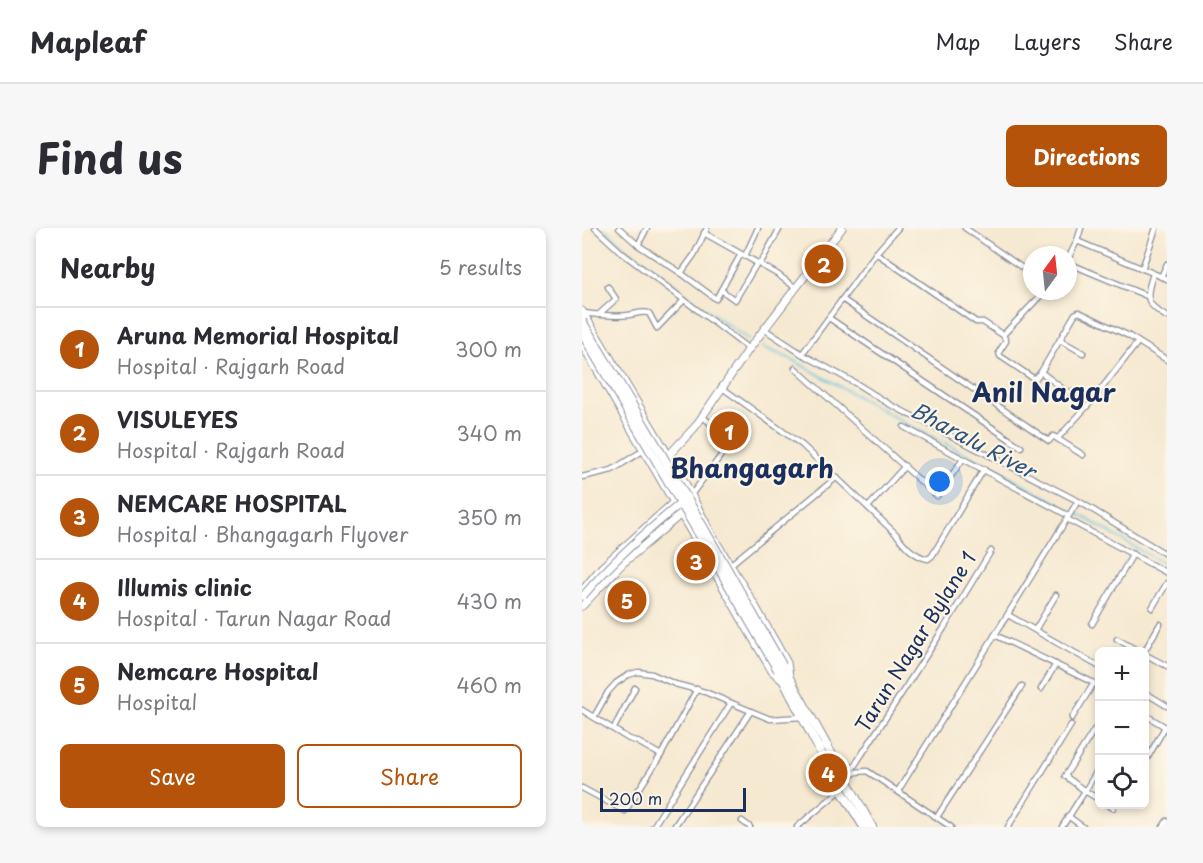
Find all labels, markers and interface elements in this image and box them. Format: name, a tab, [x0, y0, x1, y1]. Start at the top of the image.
text: Mapleaf	[30, 20, 146, 63]
text: Map	[936, 25, 980, 57]
text: Layers	[1013, 25, 1081, 57]
text: Share	[1114, 25, 1173, 57]
text: Find us	[36, 125, 183, 188]
button: Directions	[1006, 125, 1167, 187]
pin: 2	[804, 242, 844, 286]
north arrow	[1023, 246, 1077, 300]
text: Nearby	[60, 248, 155, 287]
text: 5 results	[439, 252, 522, 282]
text: Aruna Memorial Hospital	[117, 318, 399, 351]
text: 1	[75, 334, 84, 364]
text: 300 m	[455, 334, 522, 364]
text: Hospital · Rajgarh Road	[117, 351, 345, 381]
district label: Anil Nagar	[971, 372, 1117, 411]
water label: Bharalu River	[906, 393, 1044, 487]
text: VISULEYES	[117, 402, 238, 435]
pin: 1	[710, 408, 748, 454]
text: 2	[72, 418, 87, 448]
text: 340 m	[457, 418, 522, 448]
text: Hospital · Rajgarh Road	[117, 435, 345, 465]
district label: Bhangagarh	[670, 448, 834, 487]
your location	[925, 467, 954, 496]
text: NEMCARE HOSPITAL	[117, 486, 347, 519]
text: 3	[73, 502, 86, 532]
text: 350 m	[457, 502, 522, 532]
text: Hospital · Bhangagarh Flyover	[117, 519, 408, 549]
pin: 3	[676, 538, 716, 584]
street label: Tarun Nagar Bylane 1	[847, 545, 983, 738]
text: Illumis clinic	[117, 570, 252, 603]
pin: 5	[608, 578, 646, 622]
text: 4	[73, 586, 86, 616]
text: 430 m	[457, 586, 522, 616]
text: Hospital · Tarun Nagar Road	[117, 603, 391, 633]
map controls	[1095, 647, 1149, 809]
button: +	[1095, 647, 1149, 701]
text: Nemcare Hospital	[117, 654, 318, 687]
text: 5	[73, 670, 86, 700]
text: 460 m	[456, 670, 522, 700]
text: Hospital	[117, 687, 197, 717]
button: −	[1095, 701, 1149, 755]
button: Save	[60, 744, 285, 808]
button: Share	[297, 744, 522, 808]
pin: 4	[808, 750, 848, 796]
button: locate	[1095, 755, 1149, 809]
scale bar	[600, 785, 746, 812]
text: 200 m	[609, 786, 662, 810]

